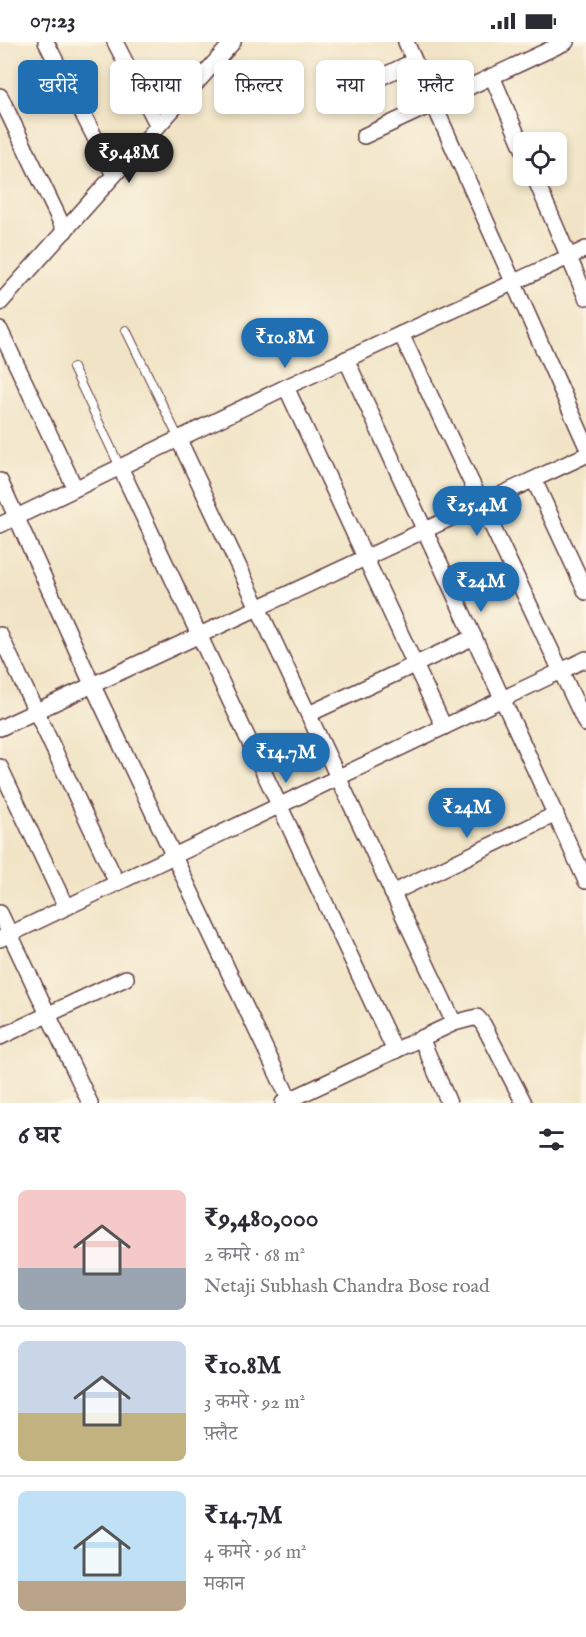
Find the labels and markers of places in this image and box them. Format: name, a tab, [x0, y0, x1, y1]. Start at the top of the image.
pin: ₹9.48M	[80, 133, 178, 184]
pin: ₹10.8M	[236, 318, 334, 369]
pin: ₹25.4M	[428, 486, 526, 537]
pin: ₹24M	[445, 562, 517, 613]
pin: ₹14.7M	[237, 733, 335, 784]
pin: ₹24M	[431, 788, 503, 839]

